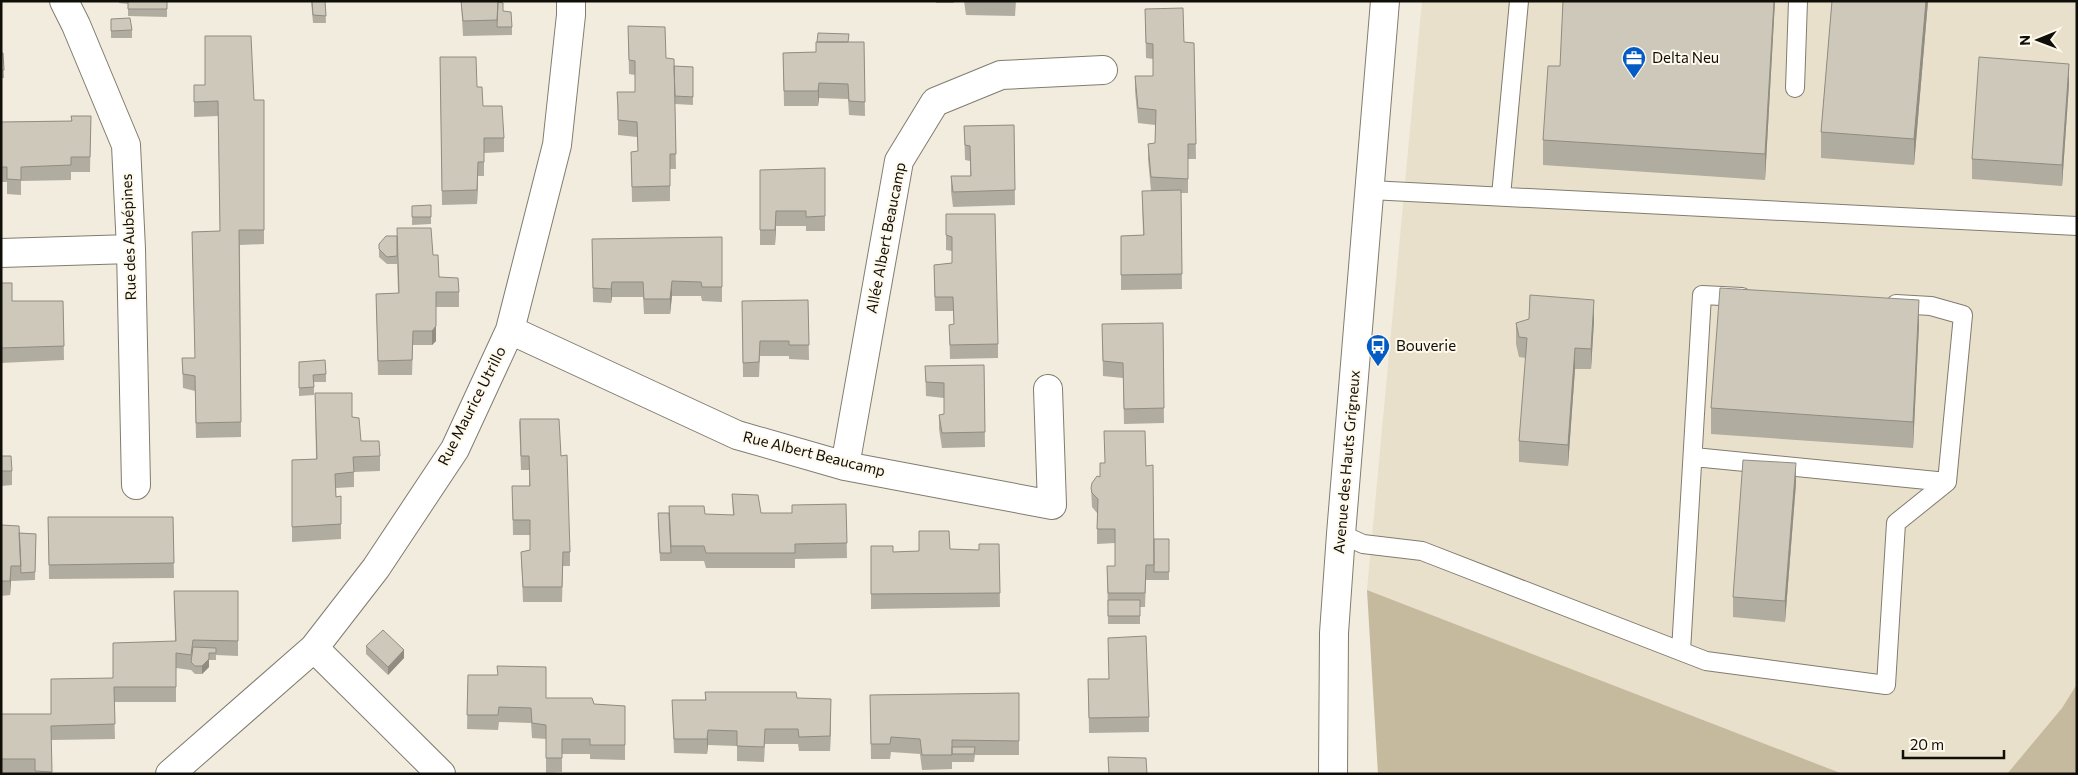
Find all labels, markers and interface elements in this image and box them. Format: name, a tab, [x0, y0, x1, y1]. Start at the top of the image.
north arrow	[2013, 15, 2063, 65]
text: N	[2016, 35, 2033, 46]
office icon: Delta Neu	[1621, 45, 1647, 79]
place label: Delta Neu	[1652, 48, 1719, 66]
street label: Allée Albert Beaucamp	[862, 161, 909, 315]
street label: Rue des Aubépines	[117, 173, 139, 301]
bus stop icon: Bouverie	[1365, 333, 1391, 367]
place label: Bouverie	[1396, 336, 1456, 354]
street label: Rue Maurice Utrillo	[433, 343, 509, 468]
street label: Avenue des Hauts Grigneux	[1329, 369, 1363, 554]
street label: Rue Albert Beaucamp	[741, 427, 887, 479]
scale bar	[1903, 728, 2004, 760]
text: 20 m	[1910, 735, 1944, 753]

